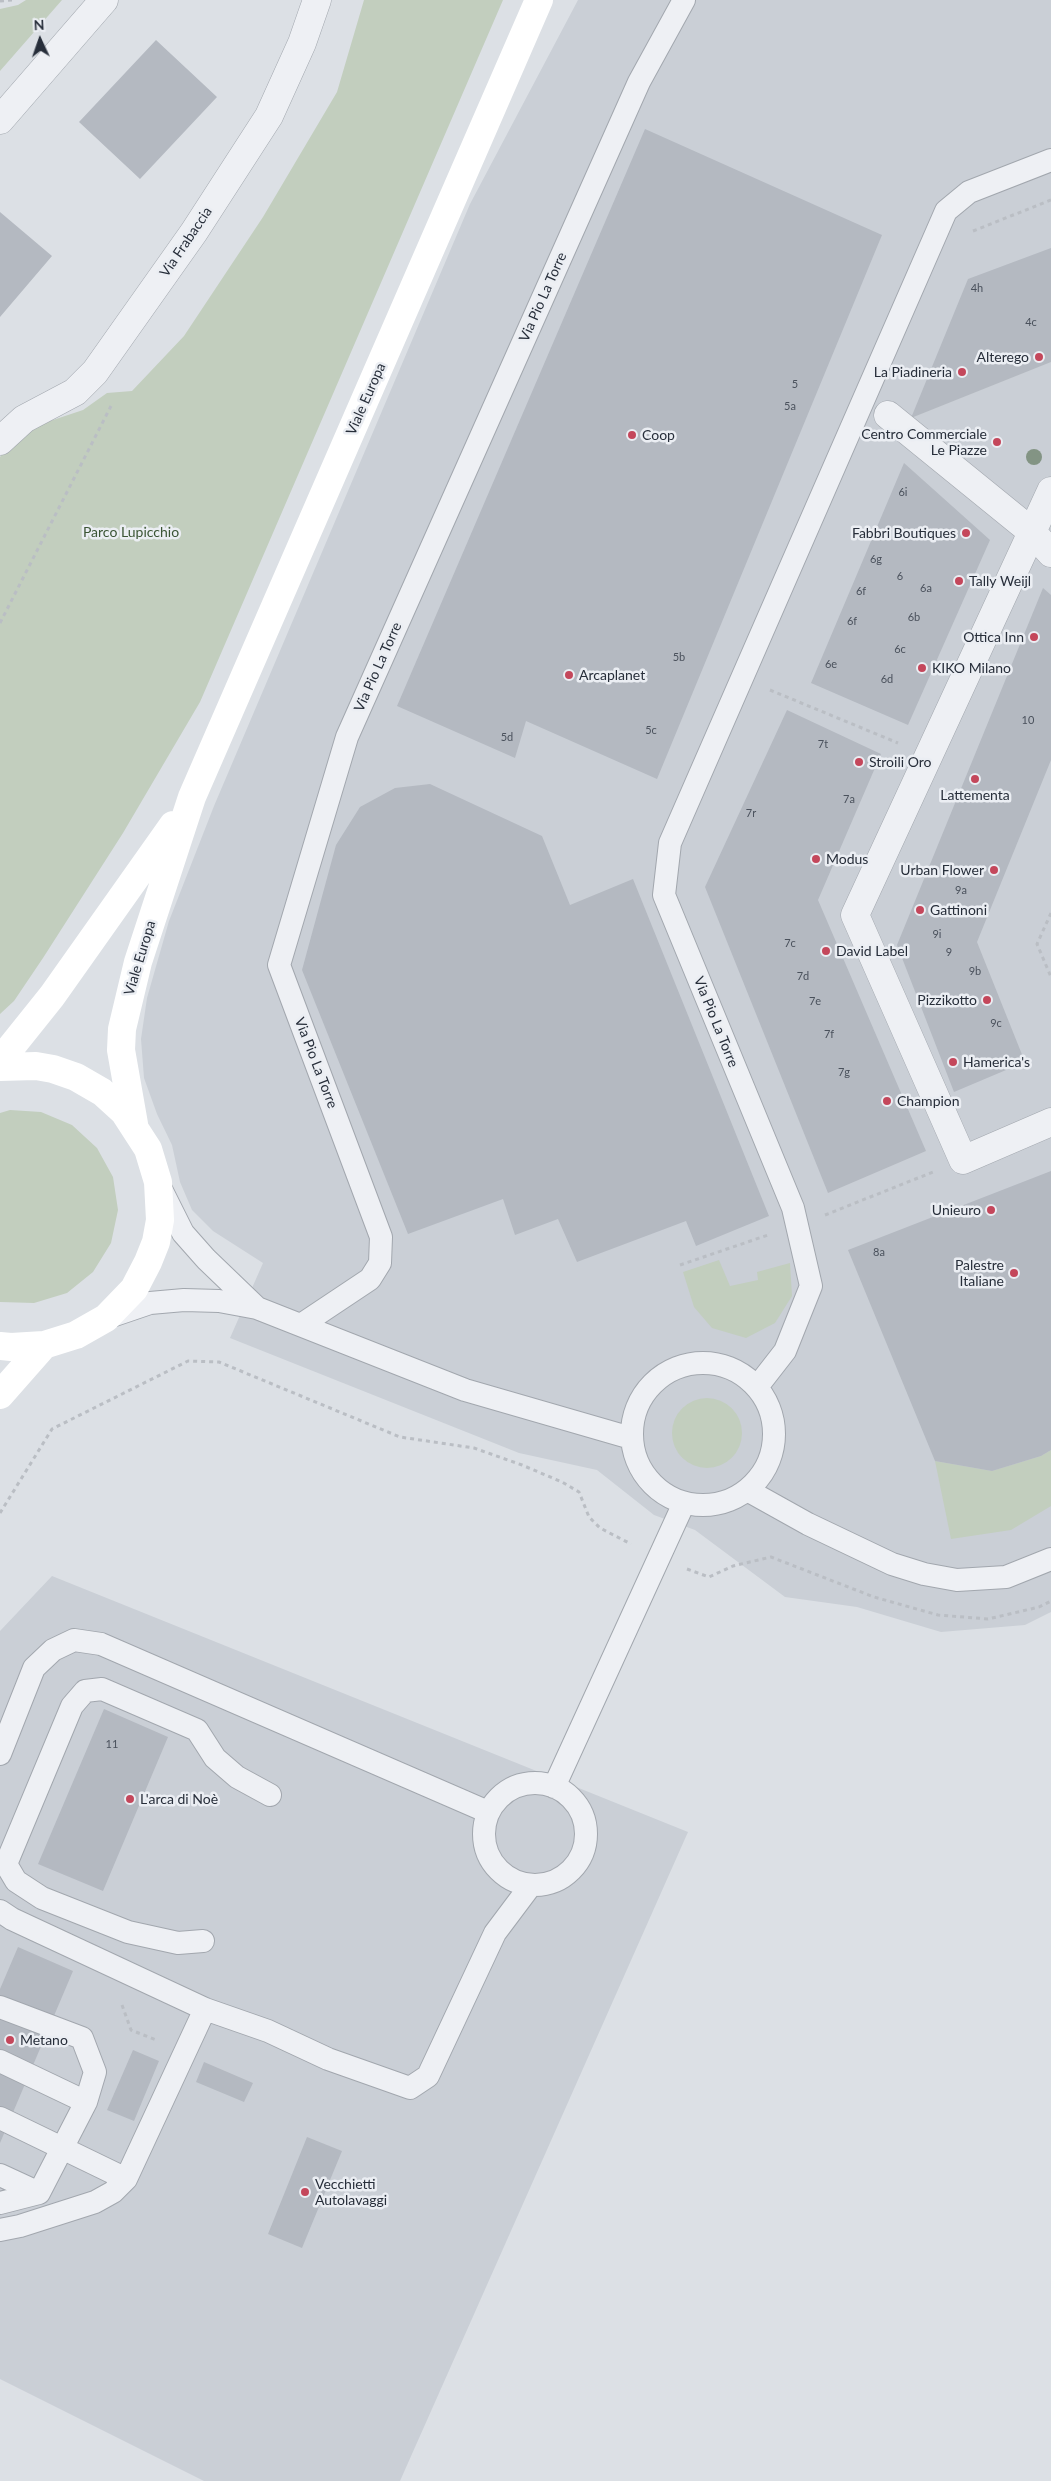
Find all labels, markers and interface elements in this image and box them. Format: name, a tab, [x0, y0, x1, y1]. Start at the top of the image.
north arrow	[15, 15, 65, 65]
text: N	[33, 16, 45, 33]
street label: Via Frabaccia	[156, 204, 216, 280]
street label: Via Pio La Torre	[516, 250, 570, 344]
house number: 4h	[971, 281, 983, 295]
house number: 4c	[1025, 315, 1037, 329]
place label: Alterego	[977, 349, 1029, 365]
marker: Alterego	[1033, 351, 1045, 363]
street label: Viale Europa	[343, 360, 389, 438]
place label: La Piadineria	[874, 364, 952, 380]
marker: La Piadineria	[956, 366, 968, 378]
house number: 5	[792, 377, 798, 391]
house number: 5a	[784, 399, 796, 413]
place label: Centro Commerciale Le Piazze	[861, 426, 987, 458]
place label: Coop	[642, 427, 675, 443]
marker: Coop	[626, 429, 638, 441]
marker: Centro Commerciale Le Piazze	[991, 436, 1003, 448]
house number: 6i	[898, 485, 908, 499]
park label: Parco Lupicchio	[83, 524, 179, 540]
place label: Fabbri Boutiques	[852, 525, 956, 541]
marker: Fabbri Boutiques	[960, 527, 972, 539]
house number: 6g	[870, 552, 882, 566]
house number: 6	[897, 569, 903, 583]
place label: Tally Weijl	[969, 573, 1031, 589]
marker: Tally Weijl	[953, 575, 965, 587]
house number: 6a	[920, 581, 932, 595]
house number: 6f	[856, 584, 866, 598]
house number: 6b	[908, 610, 920, 624]
house number: 6f	[847, 614, 857, 628]
street label: Via Pio La Torre	[351, 620, 405, 714]
place label: Ottica Inn	[963, 629, 1024, 645]
marker: Ottica Inn	[1028, 631, 1040, 643]
house number: 6c	[894, 642, 906, 656]
house number: 5b	[673, 650, 685, 664]
house number: 6e	[825, 657, 837, 671]
place label: KIKO Milano	[932, 660, 1011, 676]
marker: KIKO Milano	[916, 662, 928, 674]
place label: Arcaplanet	[579, 667, 645, 683]
marker: Arcaplanet	[563, 669, 575, 681]
house number: 6d	[881, 672, 893, 686]
house number: 10	[1022, 713, 1034, 727]
house number: 5c	[645, 723, 657, 737]
house number: 5d	[501, 730, 513, 744]
house number: 7t	[818, 737, 828, 751]
place label: Stroili Oro	[869, 754, 931, 770]
marker: Stroili Oro	[853, 756, 865, 768]
marker: Lattementa	[969, 773, 981, 785]
place label: Lattementa	[940, 787, 1010, 803]
house number: 7a	[843, 792, 855, 806]
house number: 7r	[746, 806, 756, 820]
place label: Modus	[826, 851, 868, 867]
marker: Modus	[810, 853, 822, 865]
place label: Urban Flower	[900, 862, 984, 878]
marker: Urban Flower	[988, 864, 1000, 876]
house number: 9a	[955, 883, 967, 897]
place label: Gattinoni	[930, 902, 987, 918]
marker: Gattinoni	[914, 904, 926, 916]
street label: Viale Europa	[121, 919, 159, 997]
house number: 9i	[932, 927, 942, 941]
house number: 7c	[784, 936, 796, 950]
place label: David Label	[836, 943, 908, 959]
marker: David Label	[820, 945, 832, 957]
house number: 9	[946, 945, 952, 959]
house number: 9b	[969, 964, 981, 978]
house number: 7d	[797, 969, 809, 983]
street label: Via Pio La Torre	[690, 974, 742, 1070]
place label: Pizzikotto	[917, 992, 977, 1008]
house number: 7e	[809, 994, 821, 1008]
marker: Pizzikotto	[981, 994, 993, 1006]
street label: Via Pio La Torre	[291, 1015, 341, 1111]
house number: 9c	[990, 1016, 1002, 1030]
house number: 7f	[824, 1027, 834, 1041]
place label: Hamerica's	[963, 1054, 1030, 1070]
marker: Hamerica's	[947, 1056, 959, 1068]
house number: 7g	[838, 1065, 850, 1079]
place label: Champion	[897, 1093, 960, 1109]
marker: Champion	[881, 1095, 893, 1107]
place label: Unieuro	[932, 1202, 981, 1218]
marker: Unieuro	[985, 1204, 997, 1216]
house number: 8a	[873, 1245, 885, 1259]
place label: Palestre Italiane	[955, 1257, 1004, 1290]
marker: Palestre Italiane	[1008, 1267, 1020, 1279]
house number: 11	[106, 1737, 118, 1751]
place label: L'arca di Noè	[140, 1791, 218, 1807]
marker: L'arca di Noè	[124, 1793, 136, 1805]
place label: Metano	[20, 2032, 68, 2048]
marker: Metano	[4, 2034, 16, 2046]
place label: Vecchietti Autolavaggi	[315, 2176, 387, 2208]
marker: Vecchietti Autolavaggi	[299, 2186, 311, 2198]

